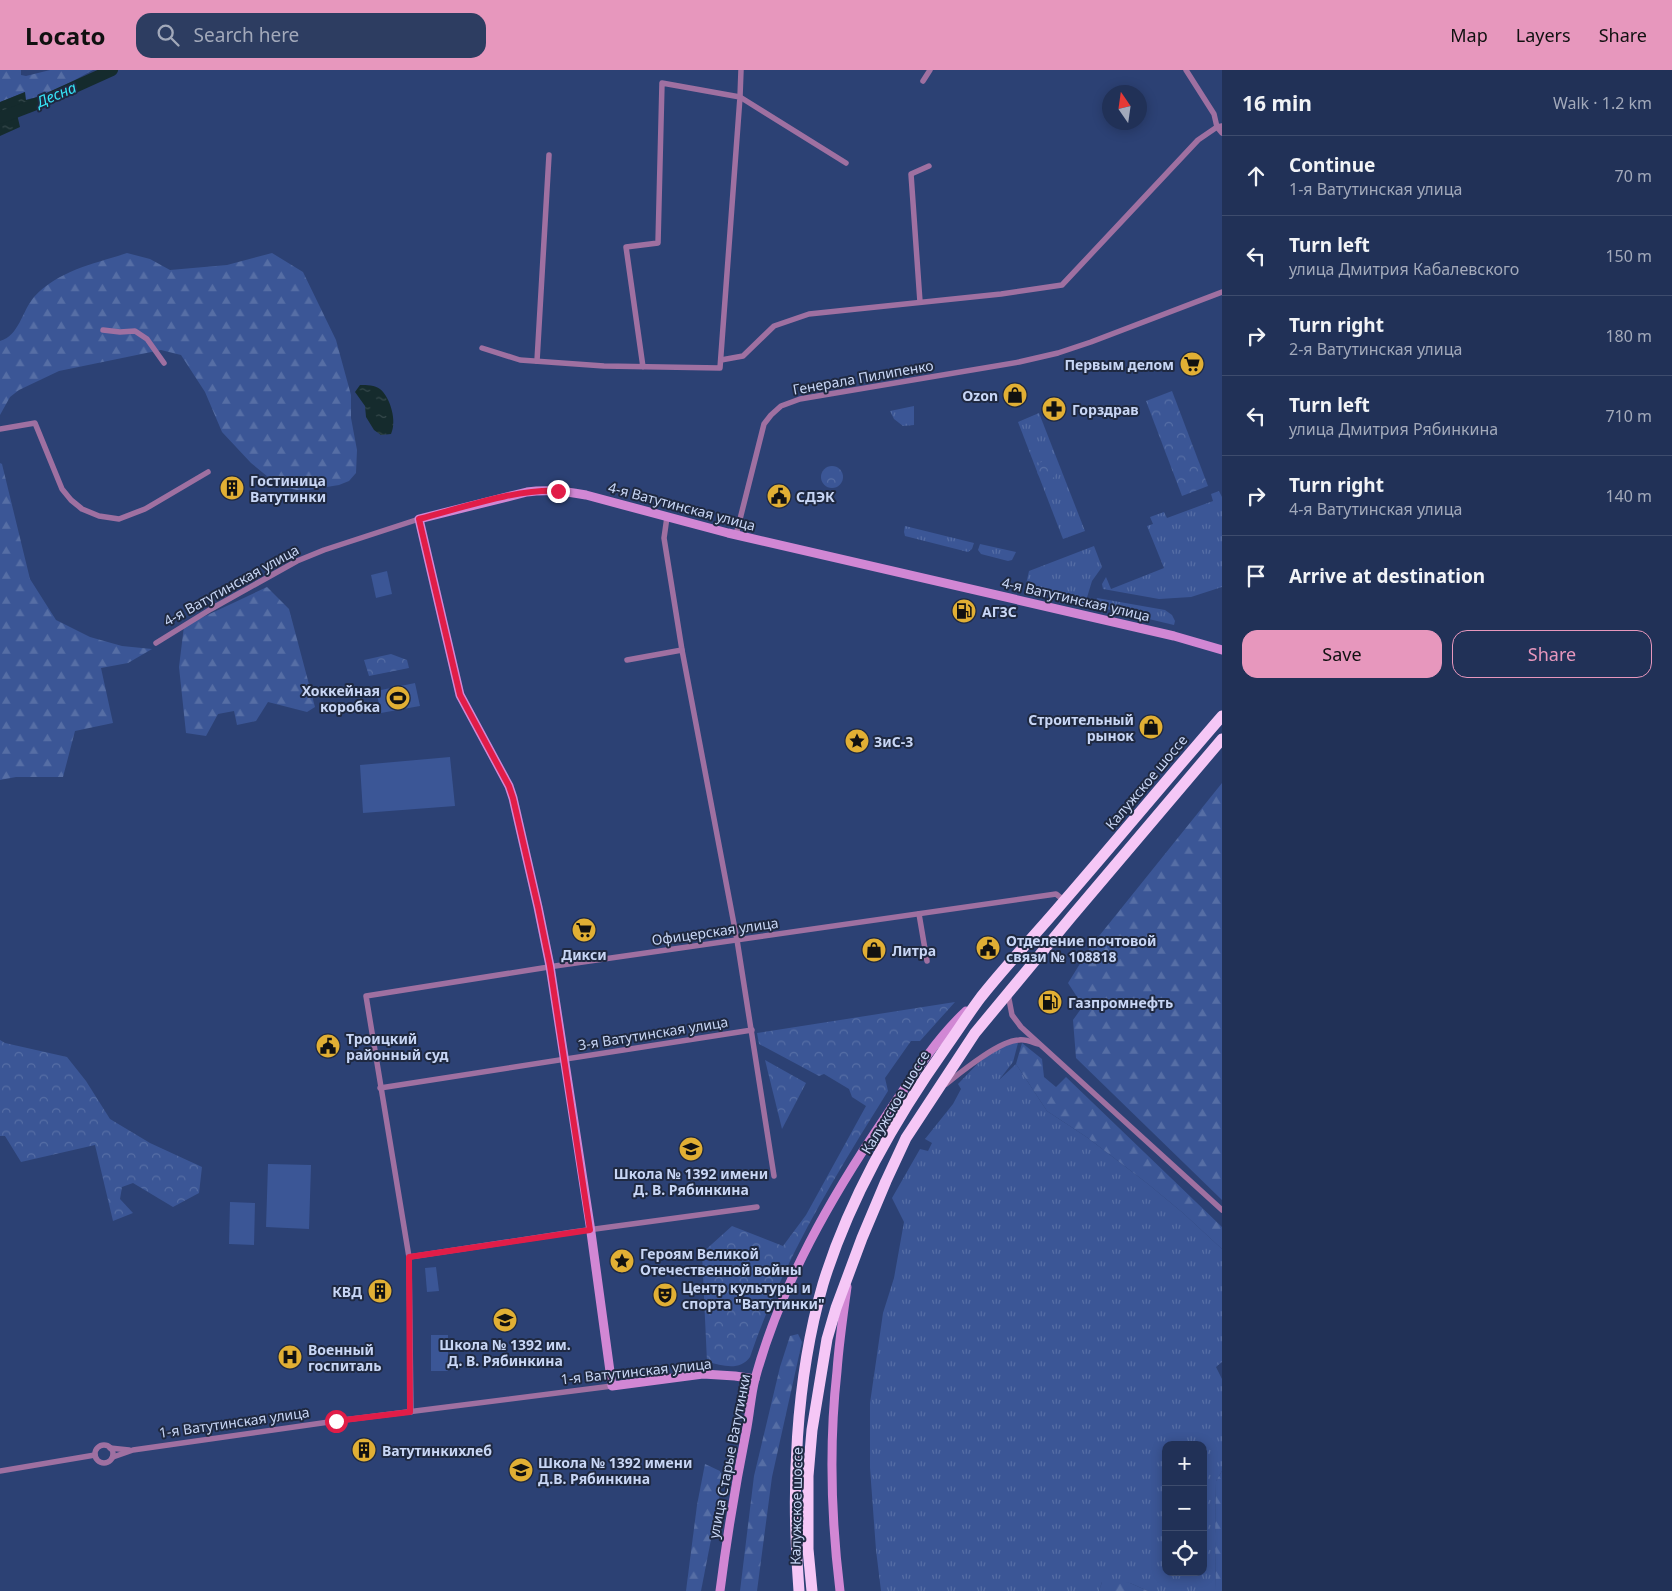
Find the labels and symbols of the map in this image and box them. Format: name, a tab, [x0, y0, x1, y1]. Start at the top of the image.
water label: Десна	[31, 76, 79, 112]
north arrow	[1102, 85, 1147, 130]
supermarket icon: Первым делом	[1179, 351, 1205, 377]
street label: Генерала Пилипенко	[791, 355, 935, 399]
place label: Первым делом	[1064, 355, 1174, 374]
shop icon: Ozon	[1002, 382, 1028, 408]
place label: Ozon	[962, 386, 998, 405]
pharmacy icon: Горздрав	[1041, 396, 1067, 422]
place label: Горздрав	[1072, 400, 1139, 419]
place label: Гостиница Ватутинки	[250, 471, 326, 506]
building icon: Гостиница Ватутинки	[219, 475, 245, 501]
street label: 4-я Ватутинская улица	[606, 477, 758, 535]
route end	[547, 480, 570, 503]
public building icon: СДЭК	[766, 483, 792, 509]
place label: СДЭК	[796, 487, 835, 506]
street label: 4-я Ватутинская улица	[160, 540, 302, 630]
street label: 4-я Ватутинская улица	[1000, 573, 1152, 625]
fuel station icon: АГЗС	[951, 598, 977, 624]
place label: АГЗС	[982, 602, 1017, 621]
place label: Хоккейная коробка	[302, 681, 380, 716]
sports icon: Хоккейная коробка	[385, 685, 411, 711]
place label: Строительный рынок	[1028, 710, 1134, 745]
shop icon: Строительный рынок	[1138, 714, 1164, 740]
place icon: ЗиС-3	[844, 728, 870, 754]
street label: Калужское шоссе	[1101, 731, 1191, 833]
place label: ЗиС-3	[874, 732, 913, 751]
street label: Офицерская улица	[650, 913, 780, 949]
supermarket icon: Дикси	[571, 917, 597, 943]
place label: Отделение почтовой связи № 108818	[1006, 931, 1157, 966]
public building icon: Отделение почтовой связи № 108818	[975, 935, 1001, 961]
shop icon: Литра	[861, 937, 887, 963]
place label: Литра	[892, 941, 936, 960]
place label: Дикси	[561, 945, 607, 964]
fuel station icon: Газпромнефть	[1037, 989, 1063, 1015]
place label: Газпромнефть	[1068, 993, 1173, 1012]
street label: 3-я Ватутинская улица	[577, 1012, 729, 1054]
place label: Троицкий районный суд	[346, 1029, 448, 1064]
public building icon: Троицкий районный суд	[315, 1033, 341, 1059]
street label: Калужское шоссе	[856, 1046, 934, 1157]
school or university icon: Школа № 1392 имени Д. В. Рябинкина	[678, 1136, 704, 1162]
place label: Школа № 1392 имени Д. В. Рябинкина	[614, 1164, 768, 1199]
place label: Героям Великой Отечественной войны	[640, 1244, 802, 1279]
place icon: Героям Великой Отечественной войны	[609, 1248, 635, 1274]
building icon: КВД	[367, 1278, 393, 1304]
place label: Центр культуры и спорта "Ватутинки"	[682, 1278, 825, 1313]
place label: КВД	[332, 1282, 362, 1301]
theatre icon: Центр культуры и спорта "Ватутинки"	[652, 1282, 678, 1308]
school or university icon: Школа № 1392 им. Д. В. Рябинкина	[492, 1307, 518, 1333]
place label: Школа № 1392 им. Д. В. Рябинкина	[439, 1335, 571, 1370]
place label: Военный госпиталь	[308, 1340, 382, 1375]
hospital icon: Военный госпиталь	[277, 1344, 303, 1370]
street label: 1-я Ватутинская улица	[560, 1354, 712, 1388]
street label: улица Старые Ватутинки	[704, 1372, 754, 1540]
street label: 1-я Ватутинская улица	[158, 1402, 310, 1442]
route start	[325, 1410, 348, 1433]
building icon: Ватутинкихлеб	[351, 1437, 377, 1463]
place label: Ватутинкихлеб	[382, 1441, 492, 1460]
street label: Калужское шоссе	[785, 1447, 807, 1565]
place label: Школа № 1392 имени Д.В. Рябинкина	[538, 1453, 692, 1488]
school or university icon: Школа № 1392 имени Д.В. Рябинкина	[508, 1457, 534, 1483]

